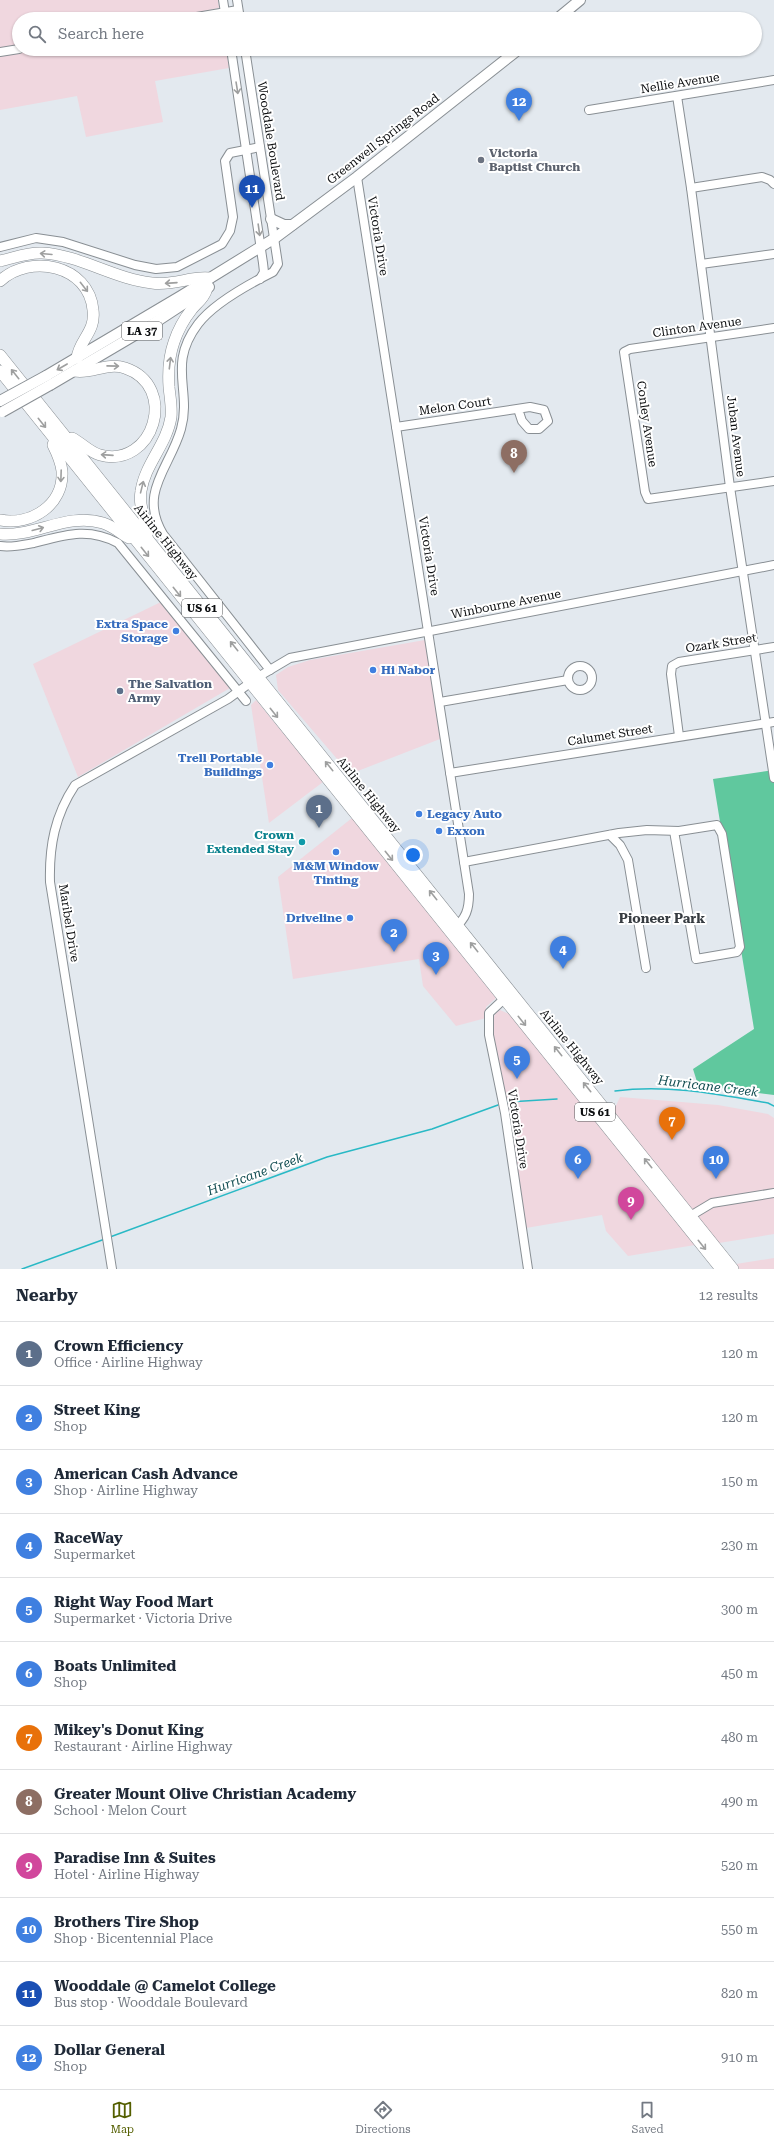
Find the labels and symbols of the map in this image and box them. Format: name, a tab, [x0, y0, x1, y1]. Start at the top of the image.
street label: Nellie Avenue	[639, 70, 721, 96]
street label: Wooddale Boulevard	[255, 80, 287, 202]
one-way arrow	[233, 81, 241, 94]
pin: 12	[506, 88, 532, 121]
street label: Greenwell Springs Road	[324, 91, 442, 187]
place label: Victoria Baptist Church	[489, 146, 580, 174]
marker: Victoria Baptist Church	[476, 155, 486, 165]
pin: 11	[239, 175, 265, 208]
street label: Victoria Drive	[365, 195, 391, 277]
one-way arrow	[255, 223, 263, 236]
one-way arrow	[40, 250, 53, 257]
one-way arrow	[165, 280, 178, 287]
one-way arrow	[80, 282, 88, 293]
street label: Clinton Avenue	[652, 314, 743, 340]
road number: LA 37	[122, 322, 162, 340]
one-way arrow	[166, 357, 174, 370]
one-way arrow	[106, 362, 119, 370]
one-way arrow	[56, 363, 68, 371]
one-way arrow	[11, 369, 20, 380]
street label: Conley Avenue	[634, 380, 660, 468]
street label: Melon Court	[418, 394, 493, 418]
street label: Juban Avenue	[724, 394, 748, 478]
one-way arrow	[37, 418, 46, 429]
pin: 8	[501, 440, 527, 473]
one-way arrow	[101, 452, 114, 459]
one-way arrow	[58, 469, 65, 482]
one-way arrow	[139, 480, 147, 493]
street label: Airline Highway	[131, 501, 201, 583]
street label: Victoria Drive	[416, 515, 442, 597]
one-way arrow	[32, 525, 45, 532]
one-way arrow	[141, 547, 150, 558]
one-way arrow	[172, 586, 181, 597]
street label: Winbourne Avenue	[450, 586, 562, 622]
road number: US 61	[182, 599, 222, 617]
place label: Extra Space Storage	[96, 617, 168, 645]
marker: Extra Space Storage	[171, 626, 181, 636]
street label: Ozark Street	[685, 630, 758, 656]
one-way arrow	[229, 641, 238, 652]
place label: Hi Nabor	[381, 663, 436, 677]
marker: Hi Nabor	[368, 665, 378, 675]
place label: The Salvation Army	[128, 677, 212, 705]
marker: The Salvation Army	[115, 686, 125, 696]
one-way arrow	[270, 708, 279, 718]
street label: Calumet Street	[567, 721, 654, 749]
place label: Trell Portable Buildings	[178, 751, 262, 779]
street label: Airline Highway	[334, 754, 404, 836]
marker: Trell Portable Buildings	[265, 760, 275, 770]
one-way arrow	[325, 761, 334, 772]
pin: 1	[306, 795, 332, 828]
place label: Legacy Auto	[427, 807, 502, 821]
marker: Legacy Auto	[414, 809, 424, 819]
place label: Exxon	[447, 824, 485, 838]
marker: Exxon	[434, 826, 444, 836]
place label: Crown Extended Stay	[206, 828, 295, 856]
marker: Crown Extended Stay	[297, 837, 307, 847]
your location	[403, 845, 423, 865]
marker: M&M Window Tinting	[331, 847, 341, 857]
one-way arrow	[385, 850, 394, 861]
place label: M&M Window Tinting	[293, 859, 379, 887]
street label: Maribel Drive	[56, 883, 82, 963]
one-way arrow	[429, 890, 437, 901]
place label: Driveline	[286, 911, 342, 925]
district label: Pioneer Park	[619, 911, 705, 926]
marker: Driveline	[345, 913, 355, 923]
pin: 2	[381, 919, 407, 952]
pin: 4	[550, 936, 576, 969]
one-way arrow	[470, 941, 479, 952]
pin: 3	[423, 942, 449, 975]
street label: Airline Highway	[537, 1006, 607, 1088]
one-way arrow	[518, 1016, 526, 1027]
pin: 5	[504, 1046, 530, 1079]
one-way arrow	[554, 1046, 562, 1057]
water label: Hurricane Creek	[656, 1072, 760, 1100]
one-way arrow	[582, 1081, 591, 1092]
street label: Victoria Drive	[505, 1088, 531, 1170]
road number: US 61	[575, 1103, 615, 1121]
pin: 7	[659, 1107, 685, 1140]
pin: 6	[565, 1146, 591, 1179]
pin: 10	[703, 1146, 729, 1179]
water label: Hurricane Creek	[204, 1149, 306, 1199]
one-way arrow	[644, 1158, 652, 1169]
pin: 9	[618, 1187, 644, 1220]
one-way arrow	[698, 1240, 706, 1251]

